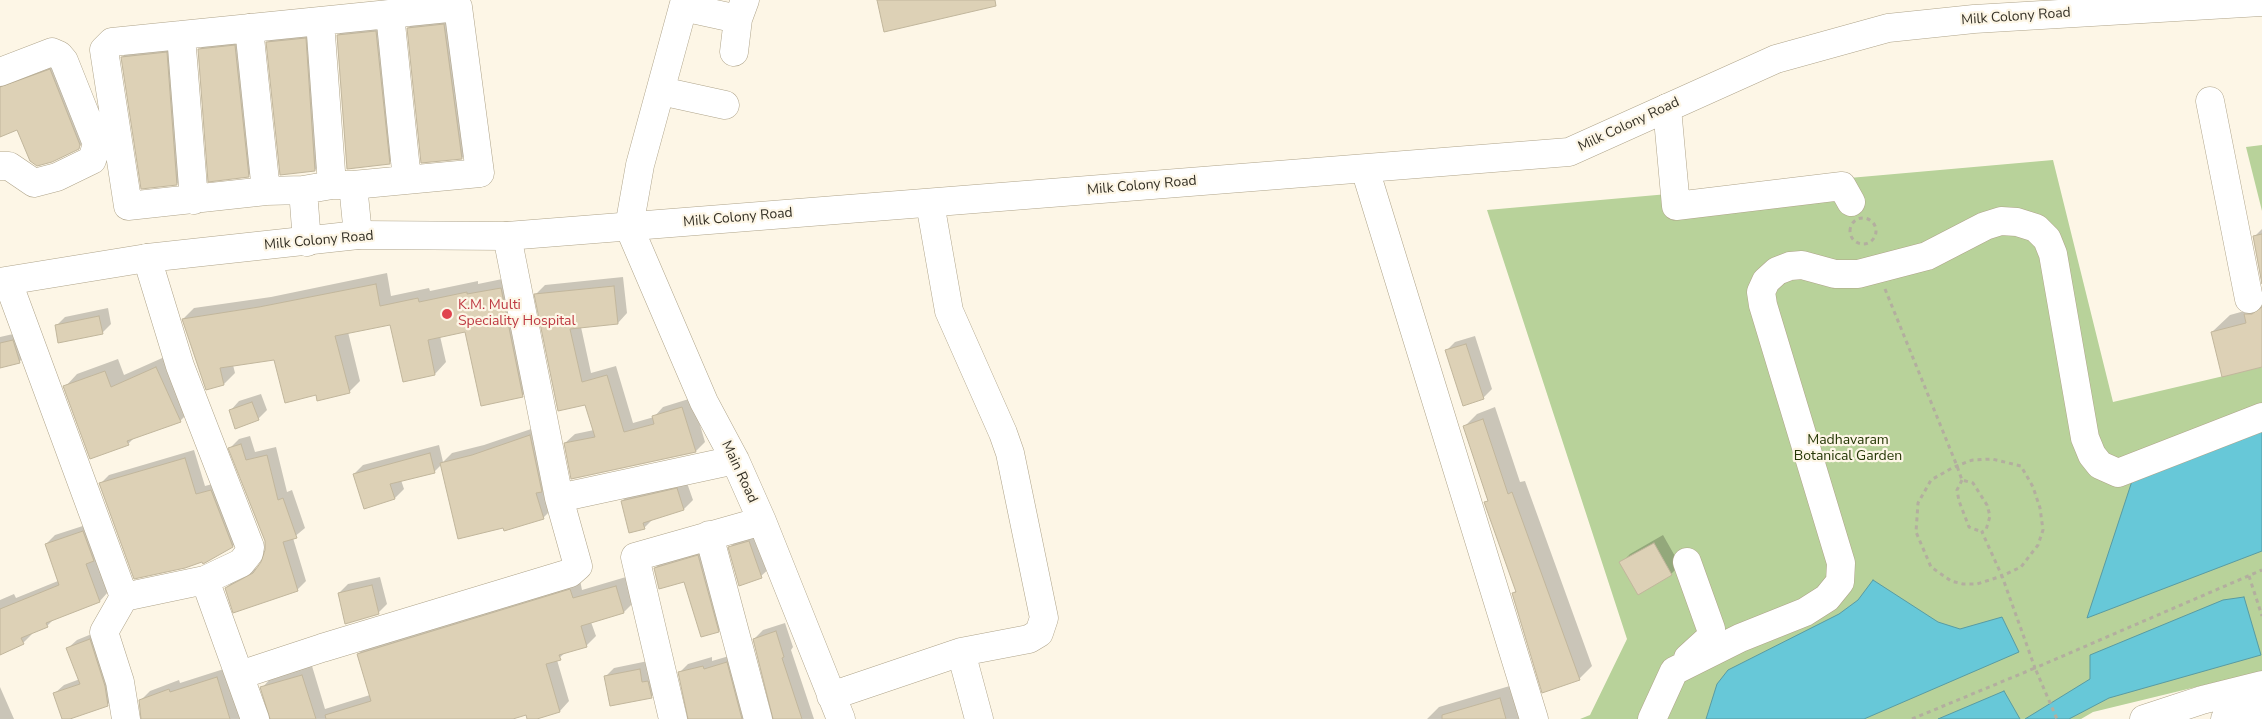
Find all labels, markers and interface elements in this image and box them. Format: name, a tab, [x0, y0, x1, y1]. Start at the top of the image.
street label: Milk Colony Road	[1961, 5, 2071, 29]
street label: Milk Colony Road	[1576, 94, 1682, 156]
street label: Milk Colony Road	[1087, 173, 1197, 199]
street label: Milk Colony Road	[683, 205, 793, 231]
street label: Milk Colony Road	[264, 228, 374, 254]
place label: K.M. Multi Speciality Hospital	[458, 298, 576, 331]
marker: K.M. Multi Speciality Hospital	[440, 307, 454, 321]
park label: Madhavaram Botanical Garden	[1794, 433, 1902, 466]
street label: Main Road	[717, 438, 761, 506]

